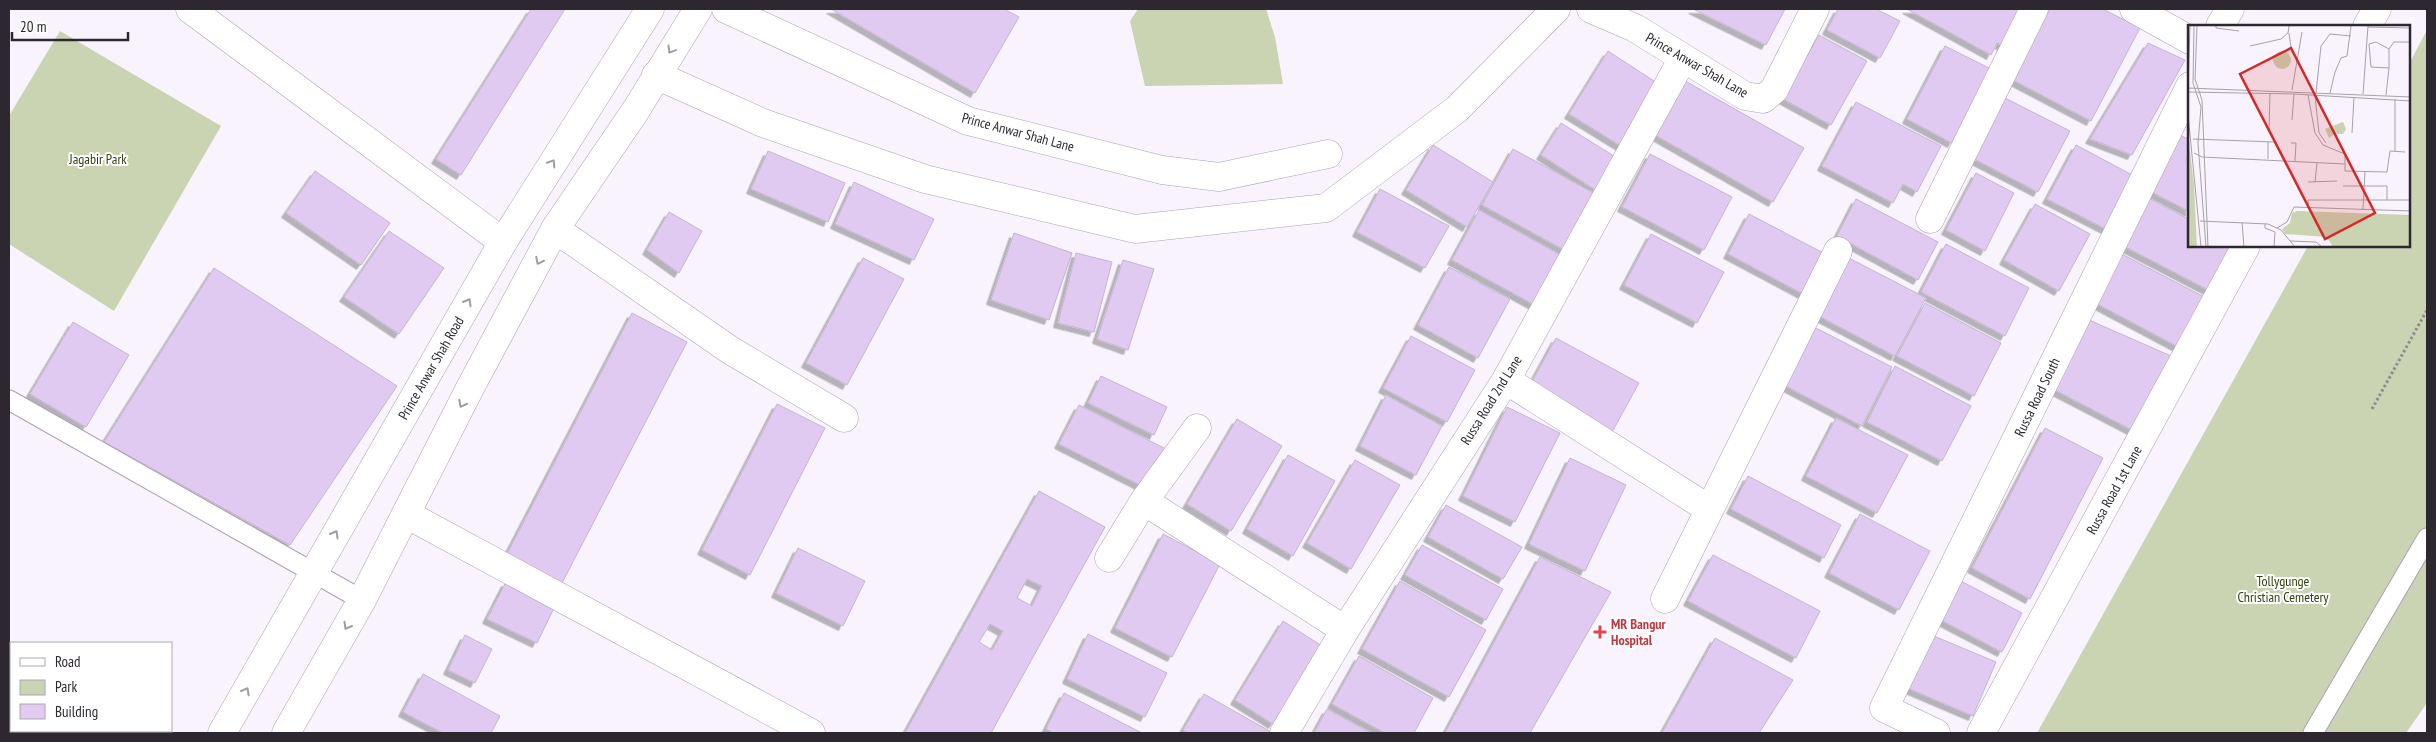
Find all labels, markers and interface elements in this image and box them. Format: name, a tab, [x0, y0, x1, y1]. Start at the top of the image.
scale bar	[12, 10, 129, 42]
text: 20 m	[20, 17, 46, 36]
inset map	[2188, 25, 2411, 248]
street label: Prince Anwar Shah Lane	[1642, 28, 1752, 102]
one-way arrow	[668, 44, 678, 53]
street label: Prince Anwar Shah Lane	[960, 108, 1076, 156]
park label: Jagabir Park	[68, 150, 127, 168]
one-way arrow	[546, 160, 556, 169]
one-way arrow	[535, 256, 545, 265]
one-way arrow	[462, 299, 472, 308]
street label: Prince Anwar Shah Road	[394, 313, 468, 423]
street label: Russa Road 2nd Lane	[1456, 352, 1526, 448]
street label: Russa Road South	[2010, 354, 2064, 440]
one-way arrow	[458, 399, 468, 408]
street label: Russa Road 1st Lane	[2082, 442, 2146, 538]
one-way arrow	[328, 530, 338, 539]
park label: Tollygunge Christian Cemetery	[2237, 572, 2329, 606]
place label: MR Bangur Hospital	[1611, 615, 1667, 649]
one-way arrow	[343, 621, 353, 630]
marker: MR Bangur Hospital	[1593, 625, 1607, 639]
legend	[10, 642, 172, 732]
text: Road	[55, 652, 81, 671]
text: Park	[55, 677, 77, 696]
one-way arrow	[240, 687, 250, 696]
text: Building	[55, 702, 98, 721]

